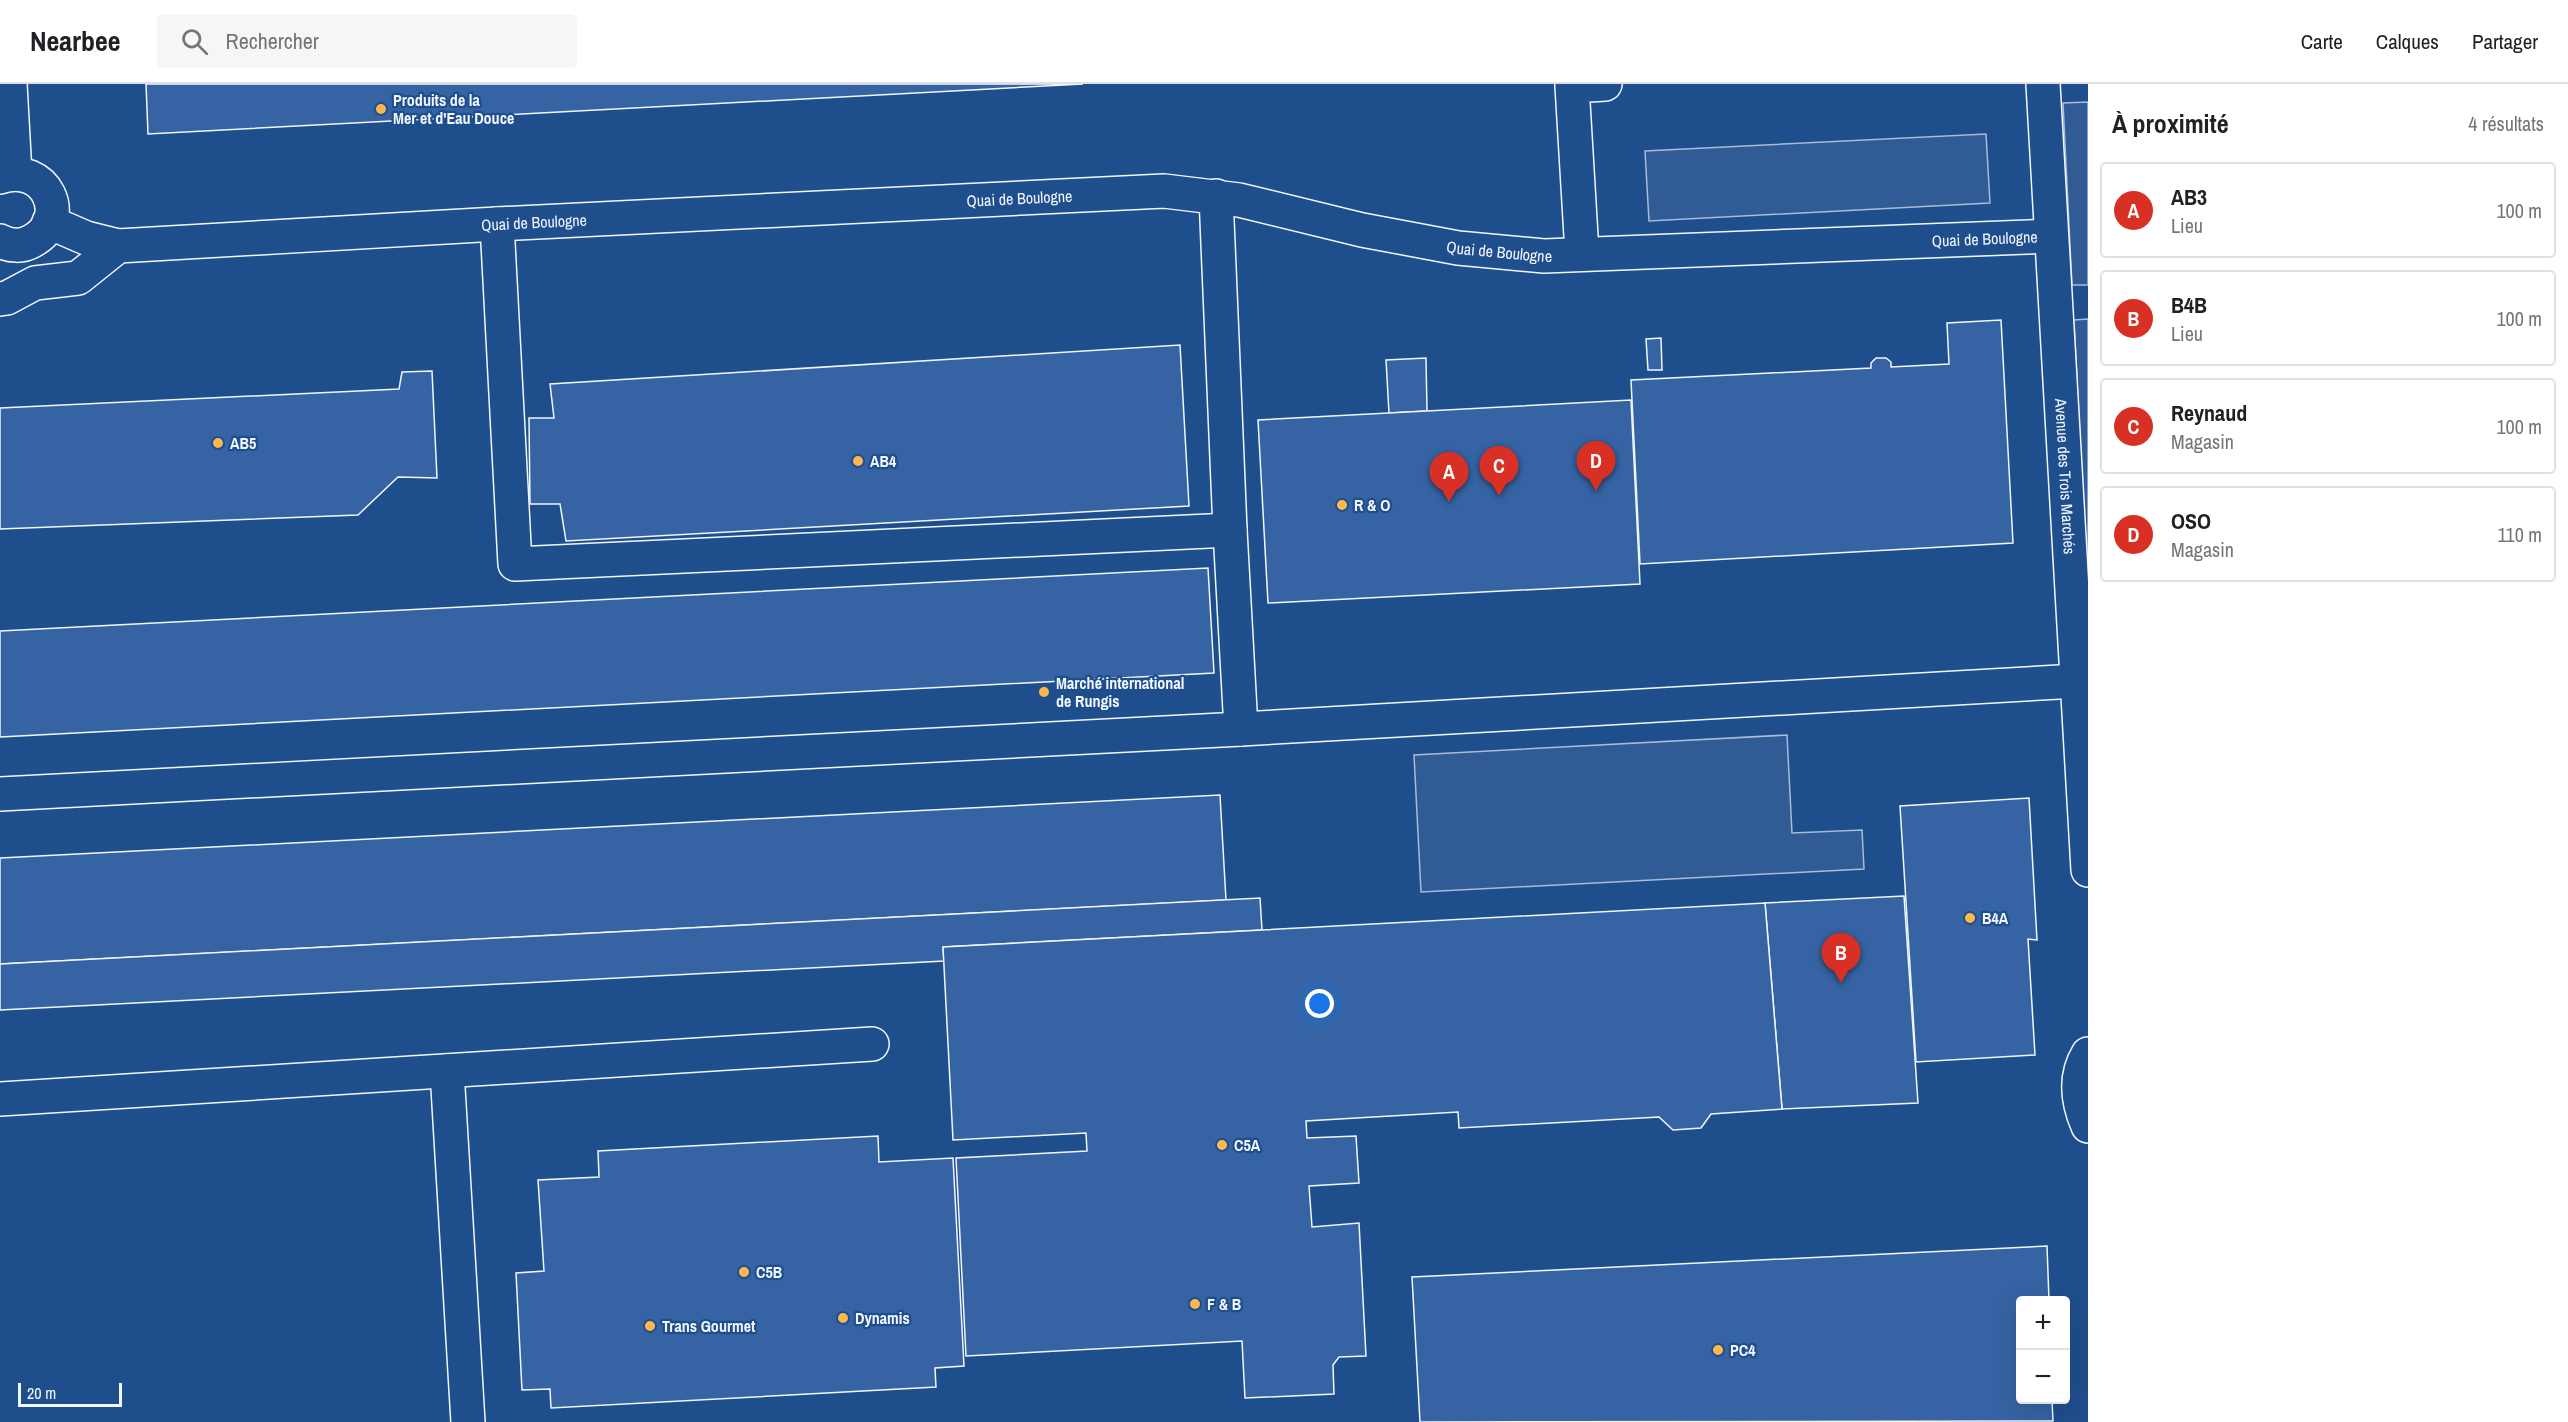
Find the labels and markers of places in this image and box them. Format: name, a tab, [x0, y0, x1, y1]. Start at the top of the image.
place label: Produits de la Mer et d'Eau Douce	[393, 89, 514, 129]
marker: Produits de la Mer et d'Eau Douce	[374, 102, 388, 116]
place label: AB5	[230, 432, 256, 454]
marker: AB5	[211, 436, 225, 450]
pin: D	[1576, 442, 1616, 491]
pin: C	[1480, 446, 1518, 496]
place label: AB4	[870, 450, 897, 472]
pin: A	[1430, 452, 1468, 502]
marker: AB4	[851, 454, 865, 468]
place label: R & O	[1354, 494, 1390, 516]
marker: R & O	[1335, 498, 1349, 512]
place label: Marché international de Rungis	[1056, 672, 1184, 712]
marker: Marché international de Rungis	[1037, 685, 1051, 699]
place label: B4A	[1982, 907, 2009, 929]
marker: B4A	[1963, 911, 1977, 925]
pin: B	[1822, 934, 1860, 983]
place label: C5A	[1234, 1134, 1261, 1156]
marker: C5A	[1215, 1138, 1229, 1152]
place label: C5B	[756, 1261, 782, 1283]
marker: C5B	[737, 1265, 751, 1279]
place label: F & B	[1207, 1293, 1241, 1315]
marker: F & B	[1188, 1297, 1202, 1311]
place label: Dynamis	[855, 1307, 910, 1329]
marker: Dynamis	[836, 1311, 850, 1325]
place label: Trans Gourmet	[662, 1315, 756, 1337]
marker: Trans Gourmet	[643, 1319, 657, 1333]
place label: PC4	[1730, 1339, 1756, 1361]
marker: PC4	[1711, 1343, 1725, 1357]

